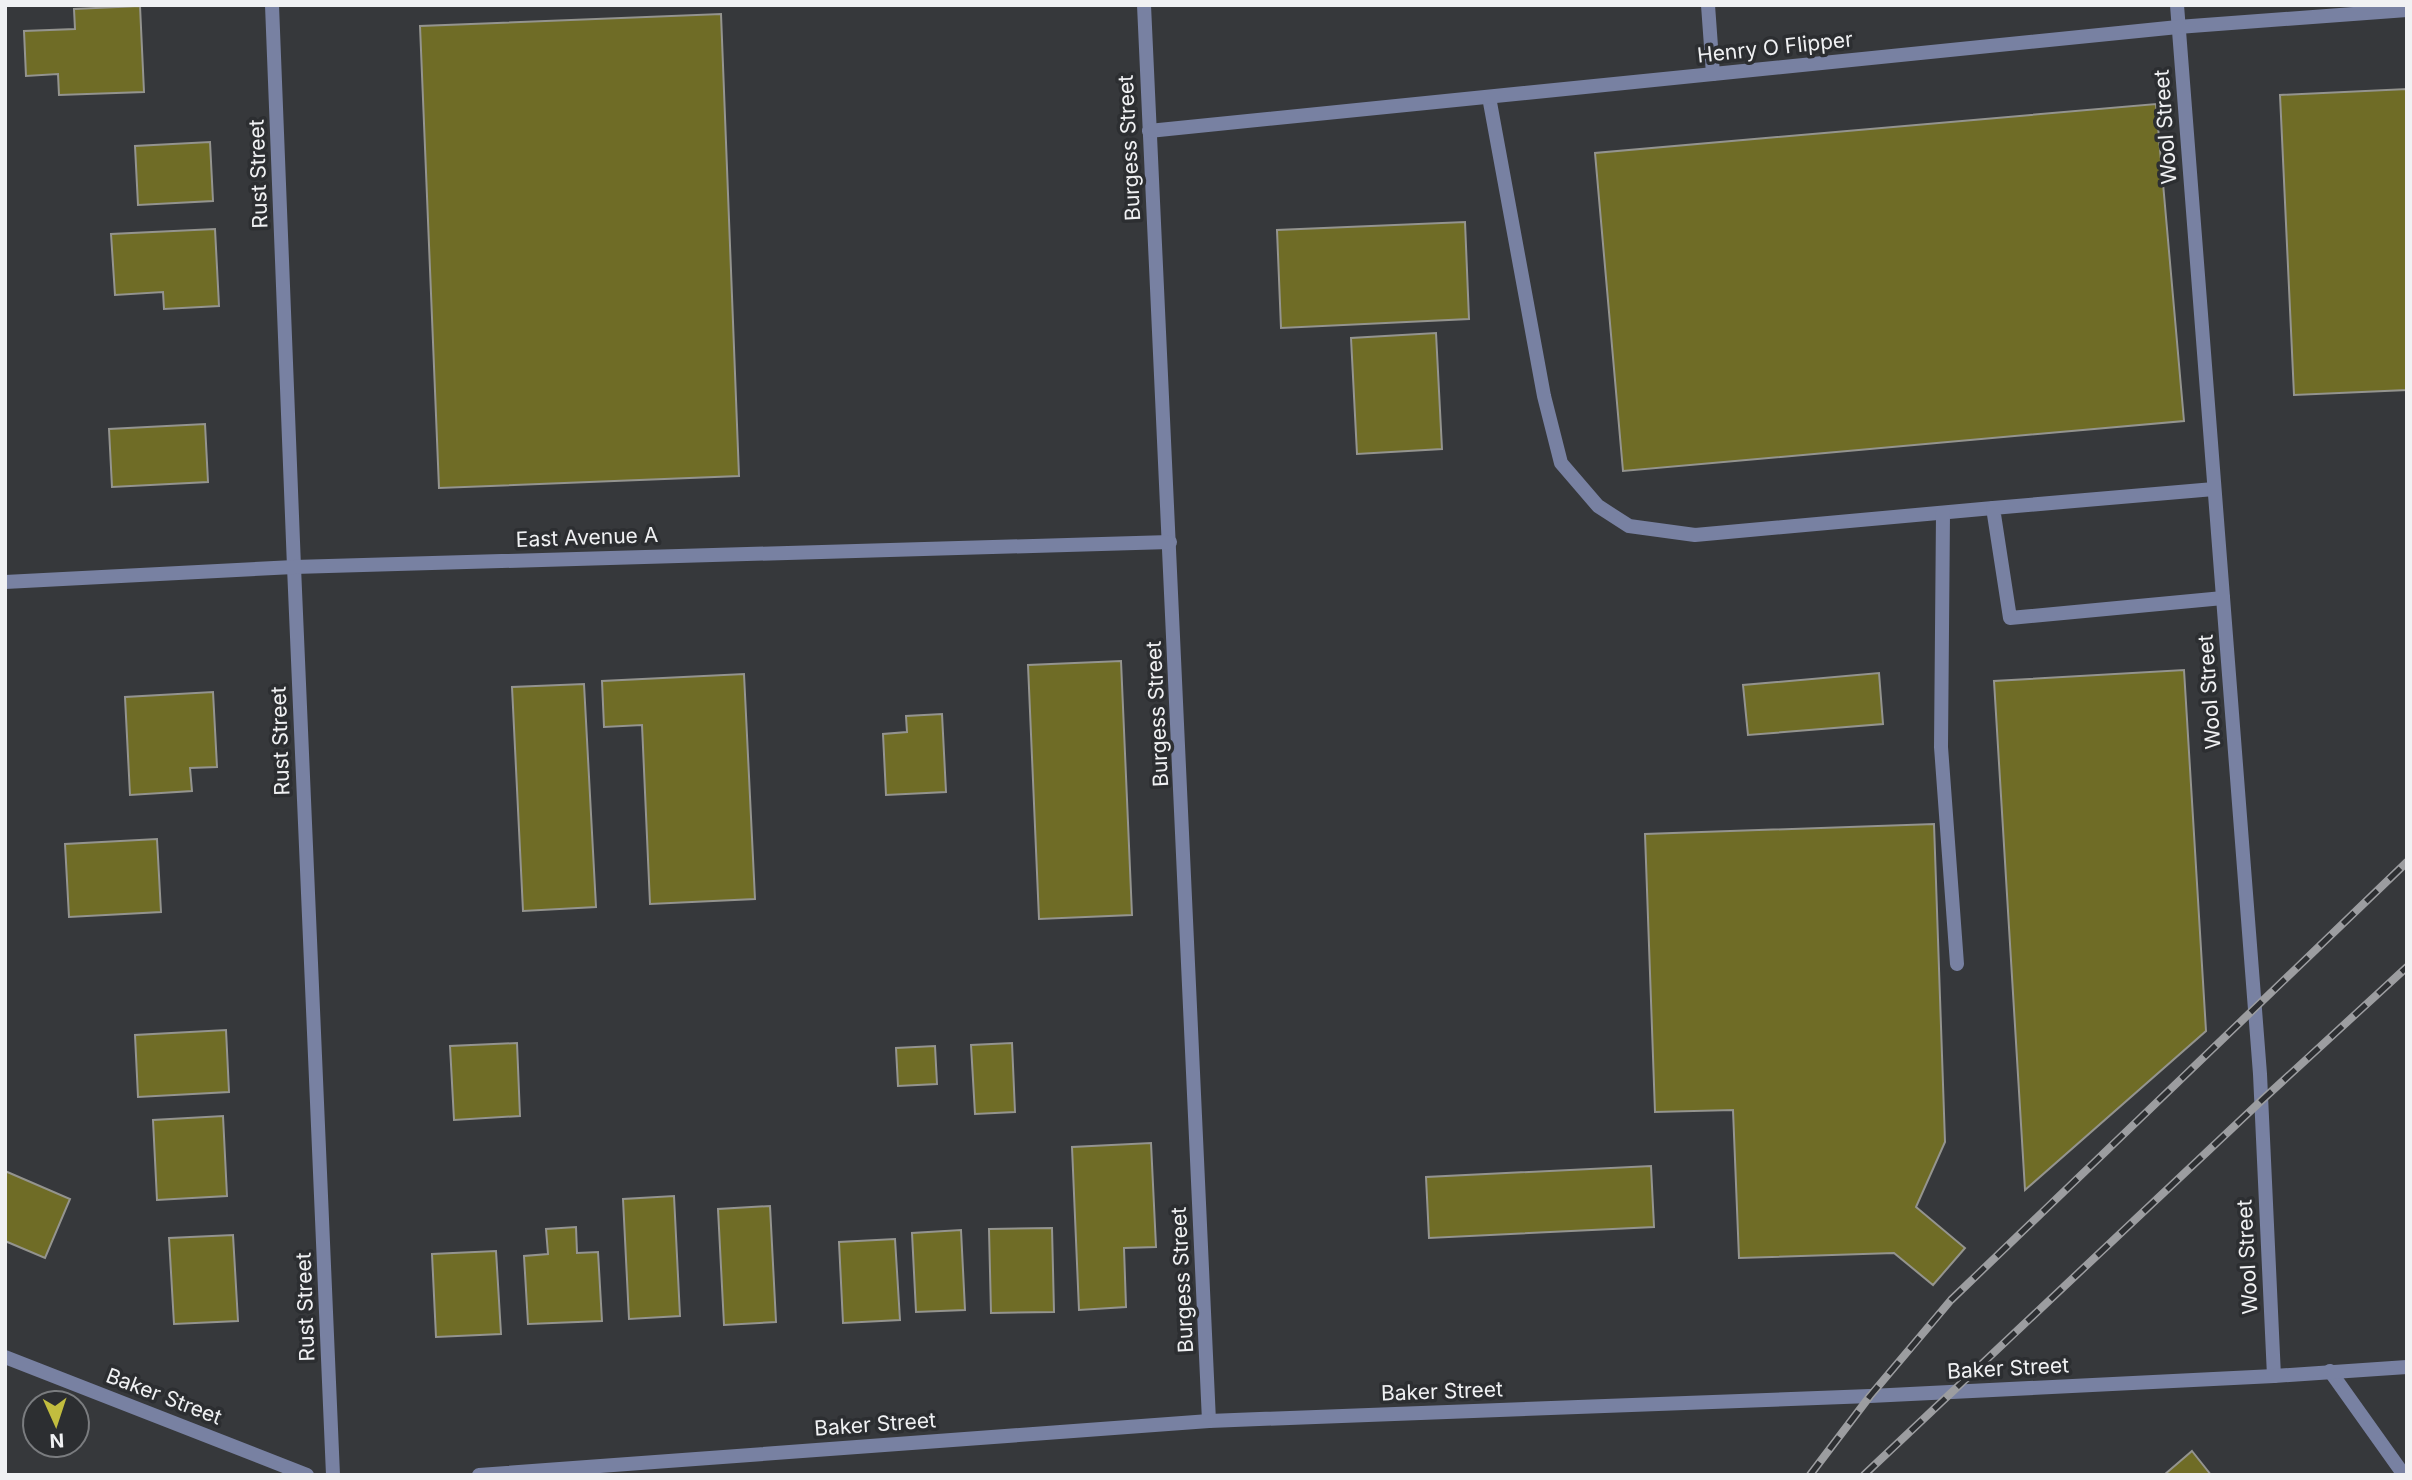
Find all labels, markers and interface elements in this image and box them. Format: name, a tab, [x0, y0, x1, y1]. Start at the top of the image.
street label: Henry O Flipper	[1696, 26, 1854, 68]
street label: Wool Street	[2149, 69, 2181, 185]
street label: Burgess Street	[1113, 74, 1145, 222]
street label: Rust Street	[244, 119, 272, 229]
street label: East Avenue A	[515, 522, 659, 552]
street label: Wool Street	[2193, 634, 2225, 750]
street label: Burgess Street	[1141, 640, 1173, 788]
street label: Rust Street	[266, 686, 294, 796]
street label: Wool Street	[2231, 1199, 2262, 1315]
street label: Burgess Street	[1166, 1206, 1198, 1354]
street label: Rust Street	[291, 1252, 319, 1362]
street label: Baker Street	[1946, 1352, 2070, 1384]
street label: Baker Street	[103, 1362, 225, 1430]
street label: Baker Street	[1381, 1376, 1503, 1406]
north arrow	[21, 1389, 91, 1459]
street label: Baker Street	[813, 1407, 937, 1441]
text: N	[49, 1429, 65, 1452]

